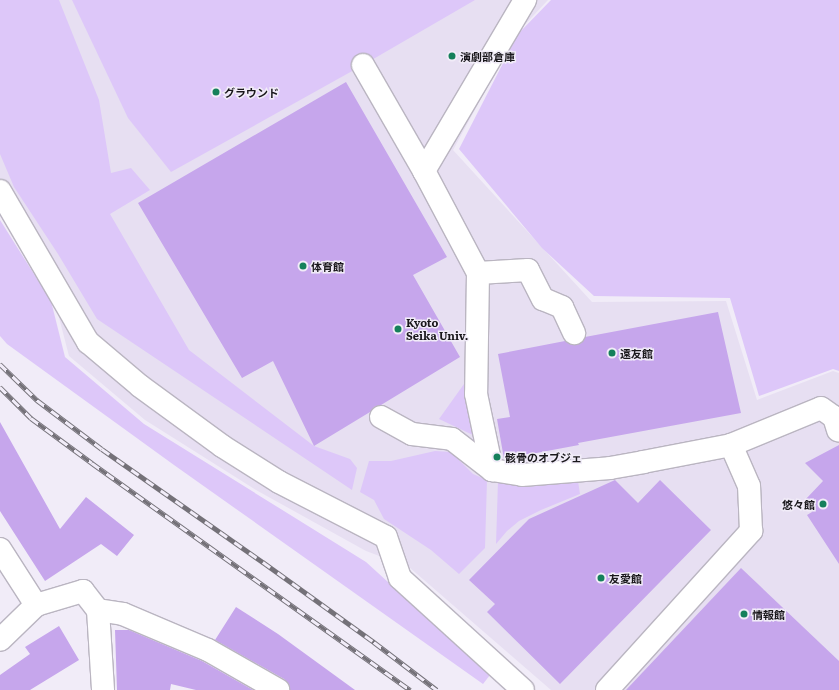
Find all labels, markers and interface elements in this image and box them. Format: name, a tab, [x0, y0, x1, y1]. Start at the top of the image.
place label: 演劇部倉庫	[460, 49, 515, 63]
marker: 演劇部倉庫	[447, 51, 457, 61]
place label: グラウンド	[224, 85, 279, 99]
marker: グラウンド	[211, 87, 221, 97]
place label: 体育館	[311, 259, 344, 273]
marker: 体育館	[298, 261, 308, 271]
place label: Kyoto Seika Univ.	[406, 316, 468, 342]
marker: Kyoto Seika Univ.	[393, 324, 403, 334]
place label: 遠友館	[620, 346, 653, 360]
marker: 遠友館	[607, 348, 617, 358]
place label: 骸骨のオブジェ	[505, 450, 582, 464]
marker: 骸骨のオブジェ	[492, 452, 502, 462]
place label: 悠々館	[782, 497, 815, 511]
marker: 悠々館	[818, 499, 828, 509]
place label: 友愛館	[609, 571, 642, 585]
marker: 友愛館	[596, 573, 606, 583]
place label: 情報館	[752, 607, 785, 621]
marker: 情報館	[739, 609, 749, 619]

